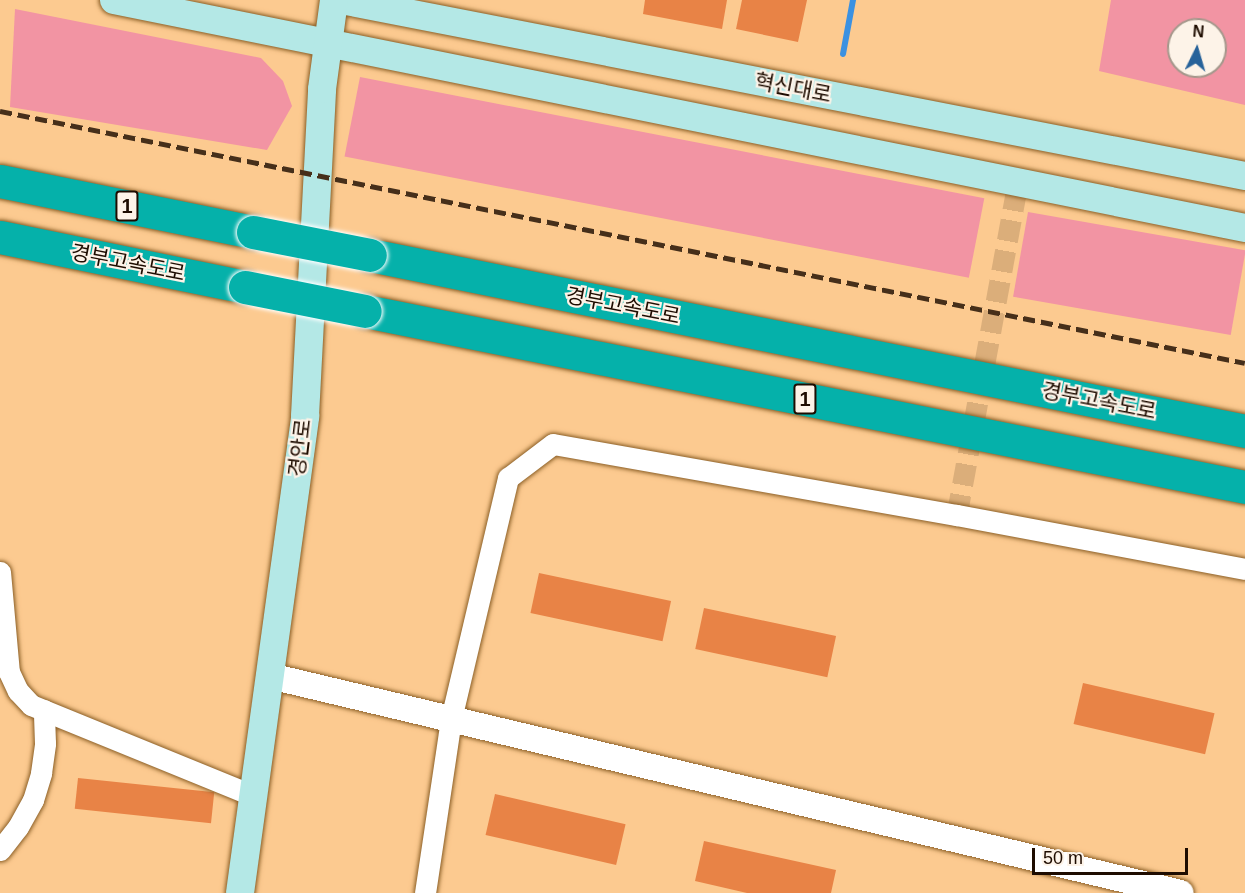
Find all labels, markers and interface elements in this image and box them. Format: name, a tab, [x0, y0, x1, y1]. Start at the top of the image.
north arrow	[1167, 18, 1227, 78]
text: N	[1192, 23, 1205, 41]
street label: 혁신대로	[753, 68, 833, 108]
road number: 1	[115, 189, 139, 223]
street label: 경부고속도로	[69, 240, 187, 286]
street label: 경부고속도로	[564, 283, 682, 329]
street label: 경부고속도로	[1040, 378, 1158, 424]
road number: 1	[793, 382, 817, 416]
street label: 경안로	[284, 418, 316, 478]
scale bar	[1035, 836, 1191, 874]
text: 50 m	[1043, 848, 1083, 868]

